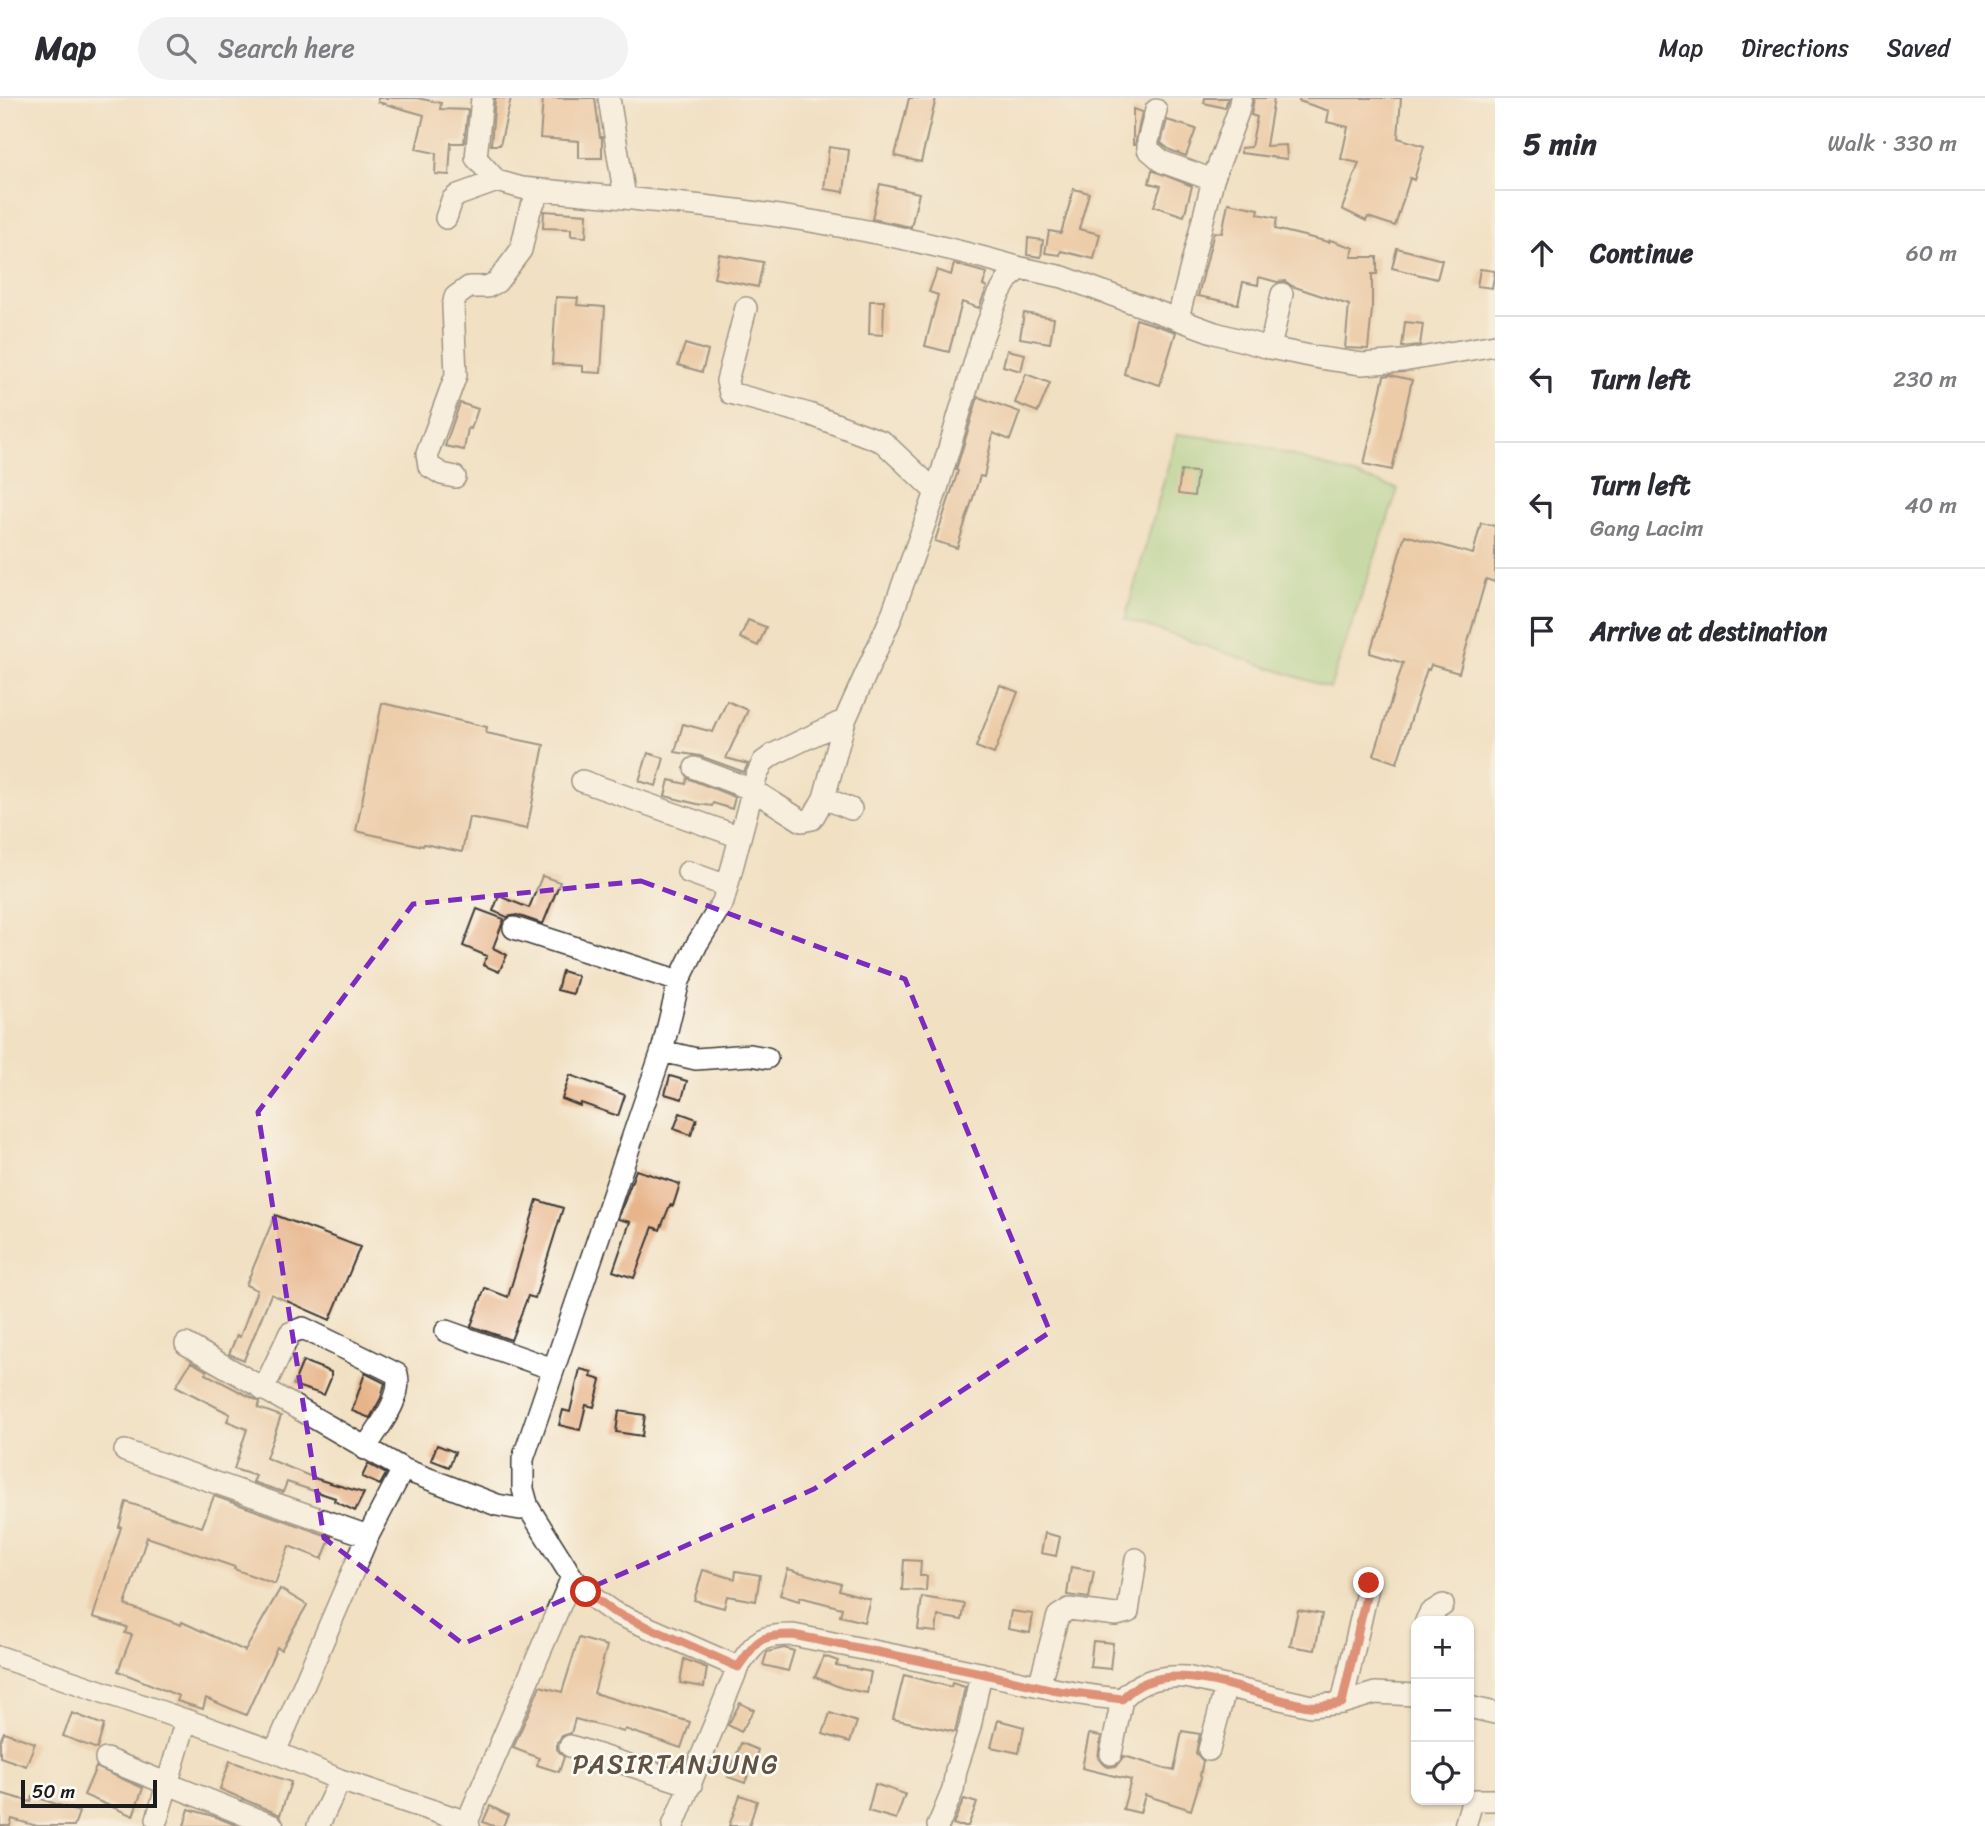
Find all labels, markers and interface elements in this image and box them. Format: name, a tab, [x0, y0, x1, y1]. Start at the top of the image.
search box	[138, 17, 628, 80]
text: Map	[35, 19, 96, 77]
text: Search here	[218, 25, 355, 71]
text: Map	[1659, 27, 1703, 69]
text: Directions	[1741, 27, 1849, 69]
text: Saved	[1887, 27, 1950, 69]
icon: search	[162, 29, 200, 67]
text: 5 min	[1523, 117, 1597, 171]
text: Walk · 330 m	[1827, 123, 1957, 164]
text: Continue	[1590, 230, 1693, 276]
text: 60 m	[1906, 233, 1957, 274]
icon: ahead	[1523, 234, 1561, 272]
text: Turn left	[1590, 356, 1690, 402]
text: 230 m	[1893, 359, 1957, 400]
icon: left	[1523, 360, 1561, 398]
text: Turn left	[1590, 462, 1690, 508]
text: 40 m	[1904, 485, 1957, 526]
icon: left	[1523, 486, 1561, 524]
text: Gang Lacim	[1590, 508, 1704, 549]
text: Arrive at destination	[1590, 608, 1827, 654]
icon: arrive	[1523, 612, 1561, 650]
route end	[1353, 1567, 1384, 1598]
route start	[570, 1576, 601, 1607]
map controls	[1411, 1616, 1474, 1805]
button: +	[1411, 1616, 1474, 1679]
button: −	[1411, 1679, 1474, 1742]
district label: PASIRTANJUNG	[573, 1741, 779, 1787]
button: locate	[1411, 1742, 1474, 1805]
text: 50 m	[32, 1775, 75, 1808]
scale bar	[21, 1777, 158, 1809]

